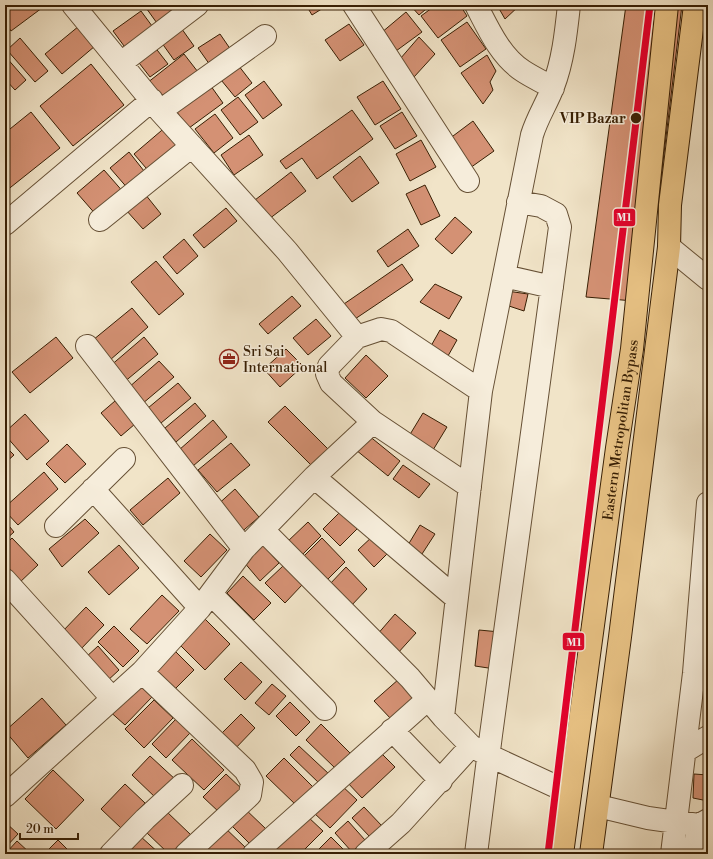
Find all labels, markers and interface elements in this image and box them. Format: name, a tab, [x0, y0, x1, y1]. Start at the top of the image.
place label: VIP Bazar	[559, 110, 626, 128]
marker: VIP Bazar	[629, 111, 643, 125]
line badge: M1	[613, 208, 636, 227]
text: M1	[616, 211, 632, 225]
street label: Eastern Metropolitan Bypass	[599, 339, 643, 522]
place label: Sri Sai International	[243, 343, 327, 377]
office icon: Sri Sai International	[218, 348, 240, 370]
line badge: M1	[562, 632, 585, 651]
text: M1	[566, 636, 582, 650]
scale bar	[20, 815, 78, 841]
text: 20 m	[26, 822, 54, 837]

